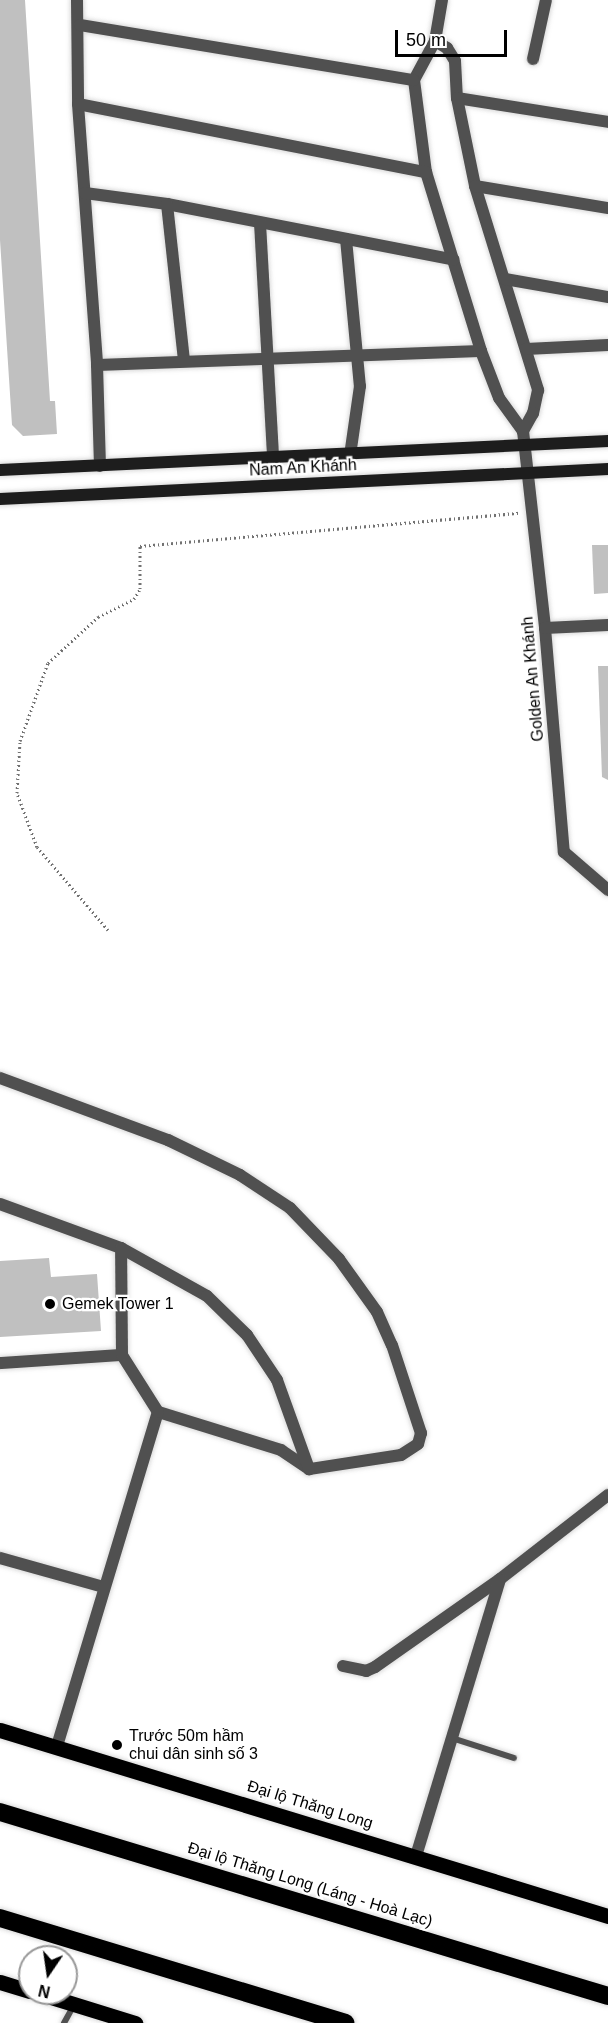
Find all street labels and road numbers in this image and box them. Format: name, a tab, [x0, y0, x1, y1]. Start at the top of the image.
street label: Nam An Khánh	[248, 456, 358, 480]
street label: Golden An Khánh	[518, 615, 548, 743]
street label: Đại lộ Thăng Long	[245, 1777, 375, 1833]
street label: Đại lộ Thăng Long (Láng - Hoà Lạc)	[185, 1839, 435, 1931]

